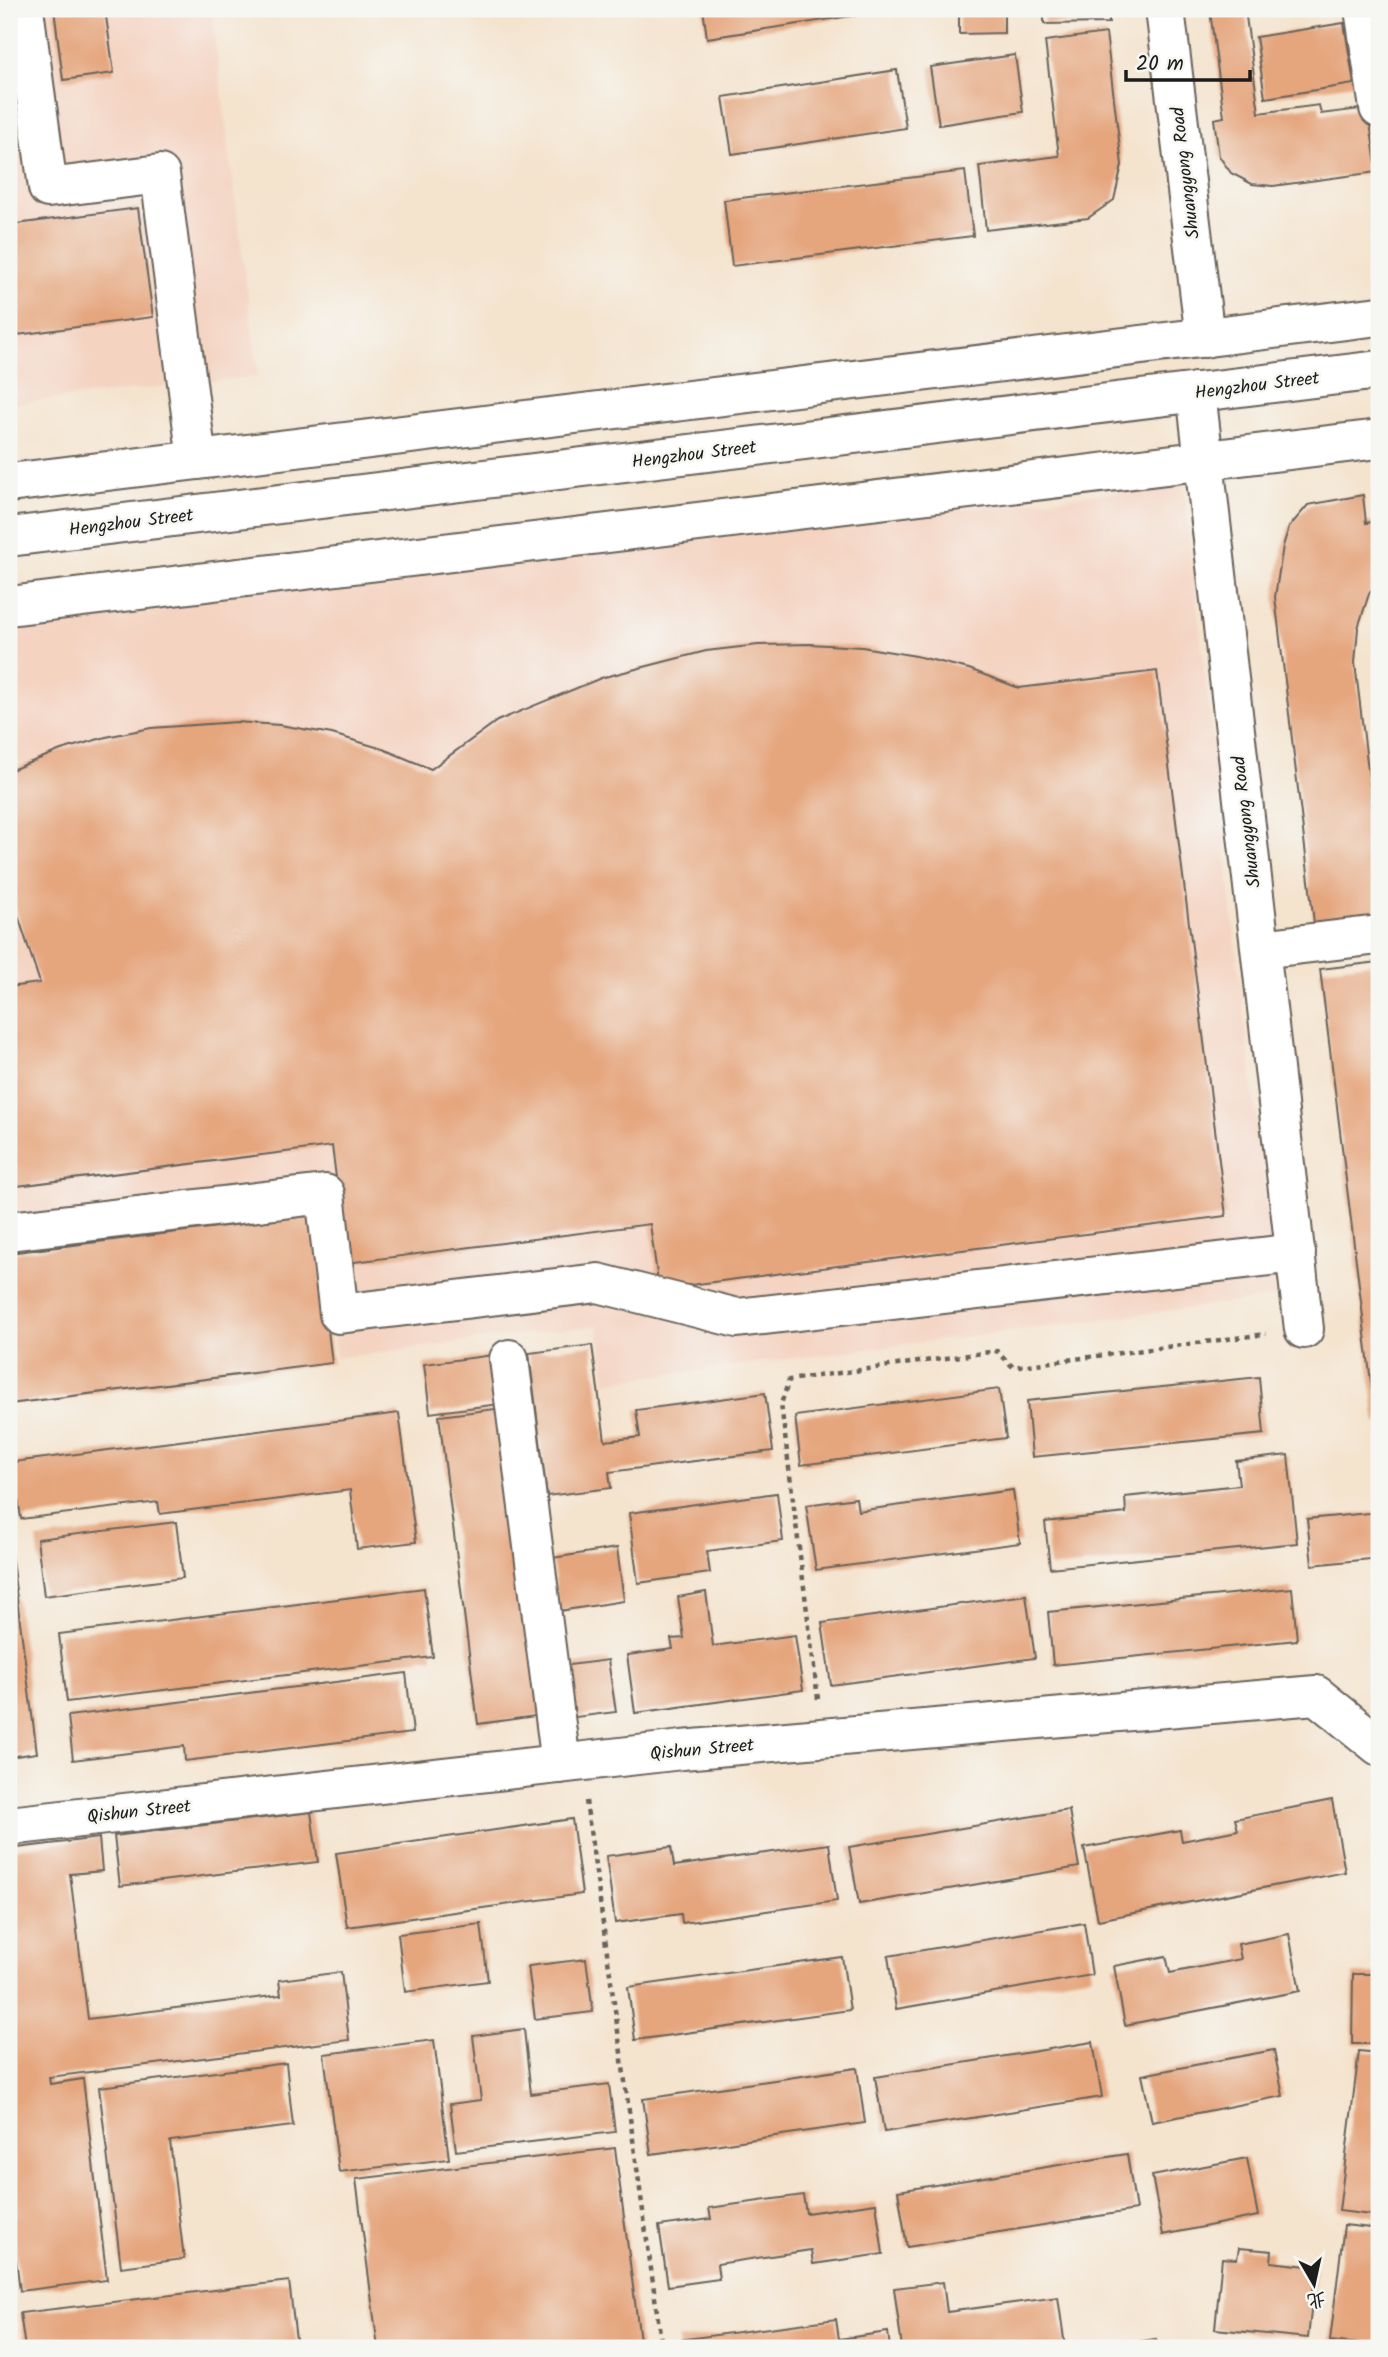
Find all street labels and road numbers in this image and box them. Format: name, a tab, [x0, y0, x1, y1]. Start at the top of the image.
street label: Shuangyong Road	[1164, 104, 1209, 240]
street label: Hengzhou Street	[1193, 364, 1322, 409]
street label: Hengzhou Street	[630, 433, 759, 478]
street label: Hengzhou Street	[67, 501, 196, 546]
street label: Shuangyong Road	[1225, 753, 1270, 889]
street label: Qishun Street	[649, 1731, 756, 1769]
street label: Qishun Street	[86, 1793, 194, 1832]

